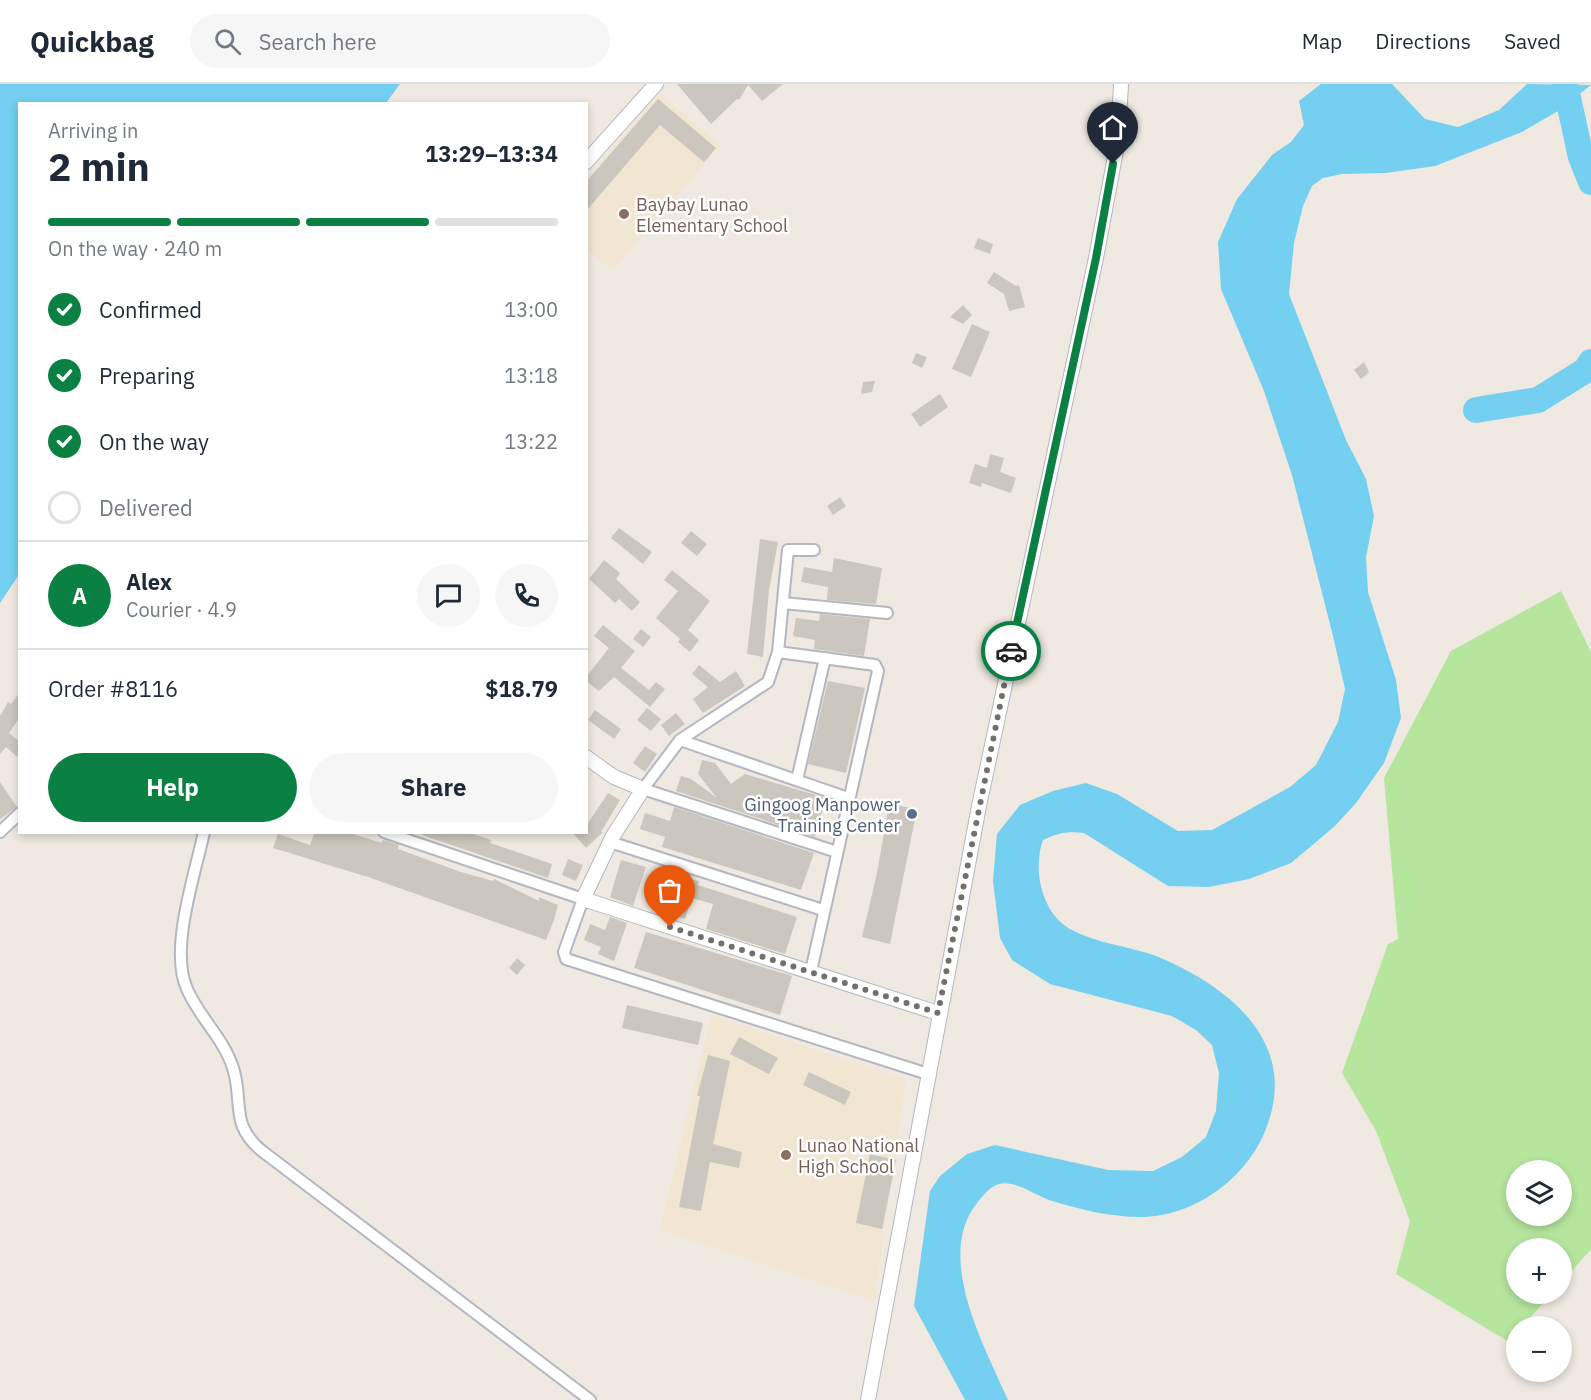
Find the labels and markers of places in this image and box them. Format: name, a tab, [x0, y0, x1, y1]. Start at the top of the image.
pin	[1087, 102, 1138, 164]
place label: Baybay Lunao Elementary School	[636, 193, 788, 237]
marker: Baybay Lunao Elementary School	[617, 207, 631, 221]
place label: Gingoog Manpower Training Center	[744, 793, 900, 837]
marker: Gingoog Manpower Training Center	[905, 807, 919, 821]
pin	[644, 865, 695, 927]
place label: Lunao National High School	[798, 1134, 919, 1178]
marker: Lunao National High School	[779, 1148, 793, 1162]

